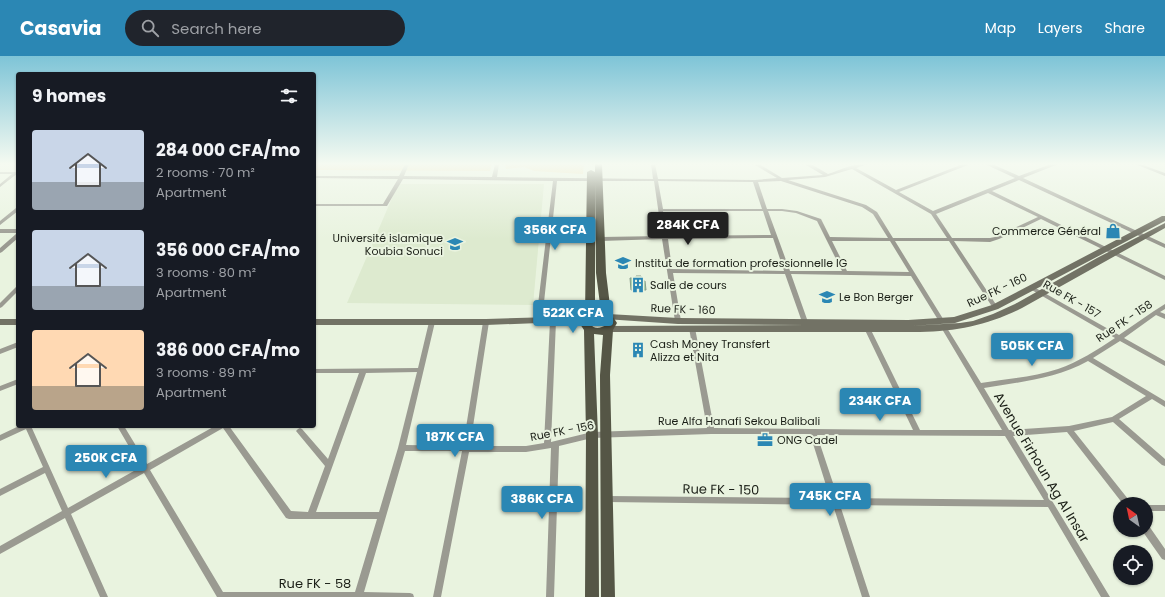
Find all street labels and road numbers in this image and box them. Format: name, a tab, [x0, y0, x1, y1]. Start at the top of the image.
street label: Rue FK - 160	[964, 269, 1030, 311]
street label: Rue FK - 157	[1040, 276, 1104, 322]
street label: Rue FK - 158	[1093, 296, 1155, 346]
street label: Rue FK - 160	[650, 300, 716, 318]
street label: Avenue Firhoun Ag Al Insar	[989, 389, 1094, 546]
street label: Rue Alfa Hanafi Sekou Balibali	[658, 413, 820, 429]
street label: Rue FK - 156	[529, 417, 595, 445]
street label: Rue FK - 150	[682, 479, 759, 500]
street label: Rue FK - 58	[279, 574, 351, 593]

